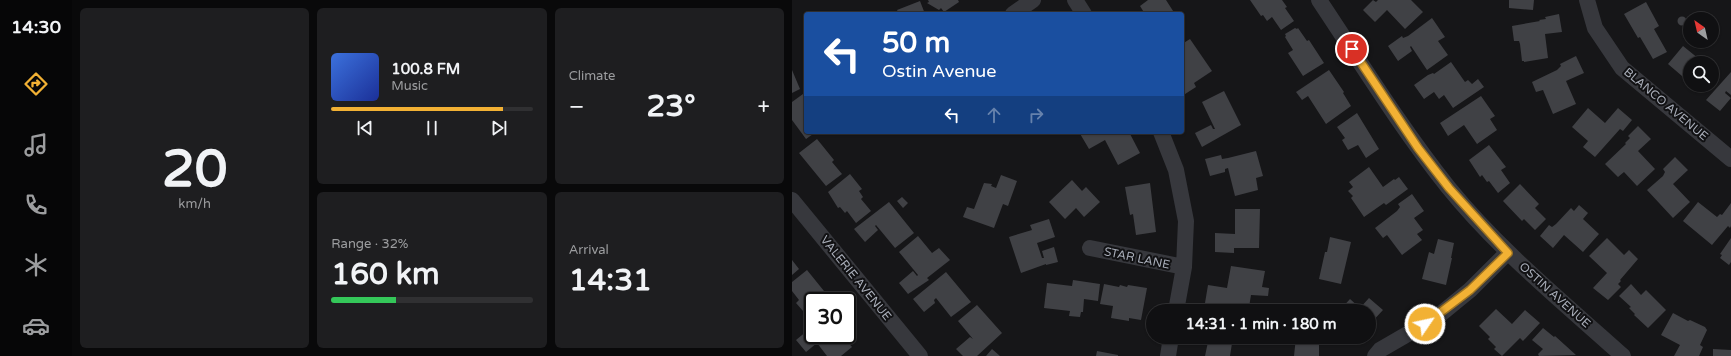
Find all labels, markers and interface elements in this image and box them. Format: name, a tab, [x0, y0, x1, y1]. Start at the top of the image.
north arrow	[1683, 12, 1719, 48]
map controls	[1683, 12, 1719, 92]
text: 14:30	[11, 16, 61, 38]
text: 50 m	[882, 26, 950, 60]
icon: left	[816, 28, 868, 80]
pin	[1335, 32, 1369, 66]
icon: arrive	[1341, 38, 1363, 60]
button: search	[1683, 56, 1719, 92]
text: 100.8 FM	[391, 60, 460, 78]
text: Ostin Avenue	[882, 60, 997, 82]
street label: BLANCO AVENUE	[1621, 65, 1711, 143]
text: Climate	[569, 68, 615, 84]
icon: directions	[22, 70, 50, 98]
text: Music	[391, 78, 428, 94]
text: 23°	[646, 88, 695, 125]
text: −	[569, 94, 584, 120]
text: +	[758, 94, 770, 120]
icon: left	[941, 104, 963, 126]
icon: ahead	[983, 104, 1005, 126]
icon: right	[1025, 104, 1047, 126]
icon: previous	[354, 117, 376, 139]
icon: pause	[421, 117, 443, 139]
icon: next	[488, 117, 510, 139]
icon: music	[22, 131, 50, 159]
text: 20	[162, 138, 227, 201]
icon: phone	[22, 191, 50, 219]
text: km/h	[178, 196, 211, 212]
street label: VALERIE AVENUE	[818, 233, 895, 323]
text: Range · 32%	[331, 236, 408, 252]
text: Arrival	[569, 242, 609, 258]
street label: STAR LANE	[1103, 244, 1172, 272]
icon: climate	[22, 251, 50, 279]
text: 160 km	[331, 256, 440, 293]
street label: OSTIN AVENUE	[1517, 259, 1594, 331]
text: 14:31	[569, 262, 652, 299]
speed limit sign: 30	[804, 292, 856, 344]
position arrow	[1404, 303, 1446, 345]
icon: car	[22, 312, 50, 340]
text: 14:31 · 1 min · 180 m	[1186, 315, 1336, 333]

